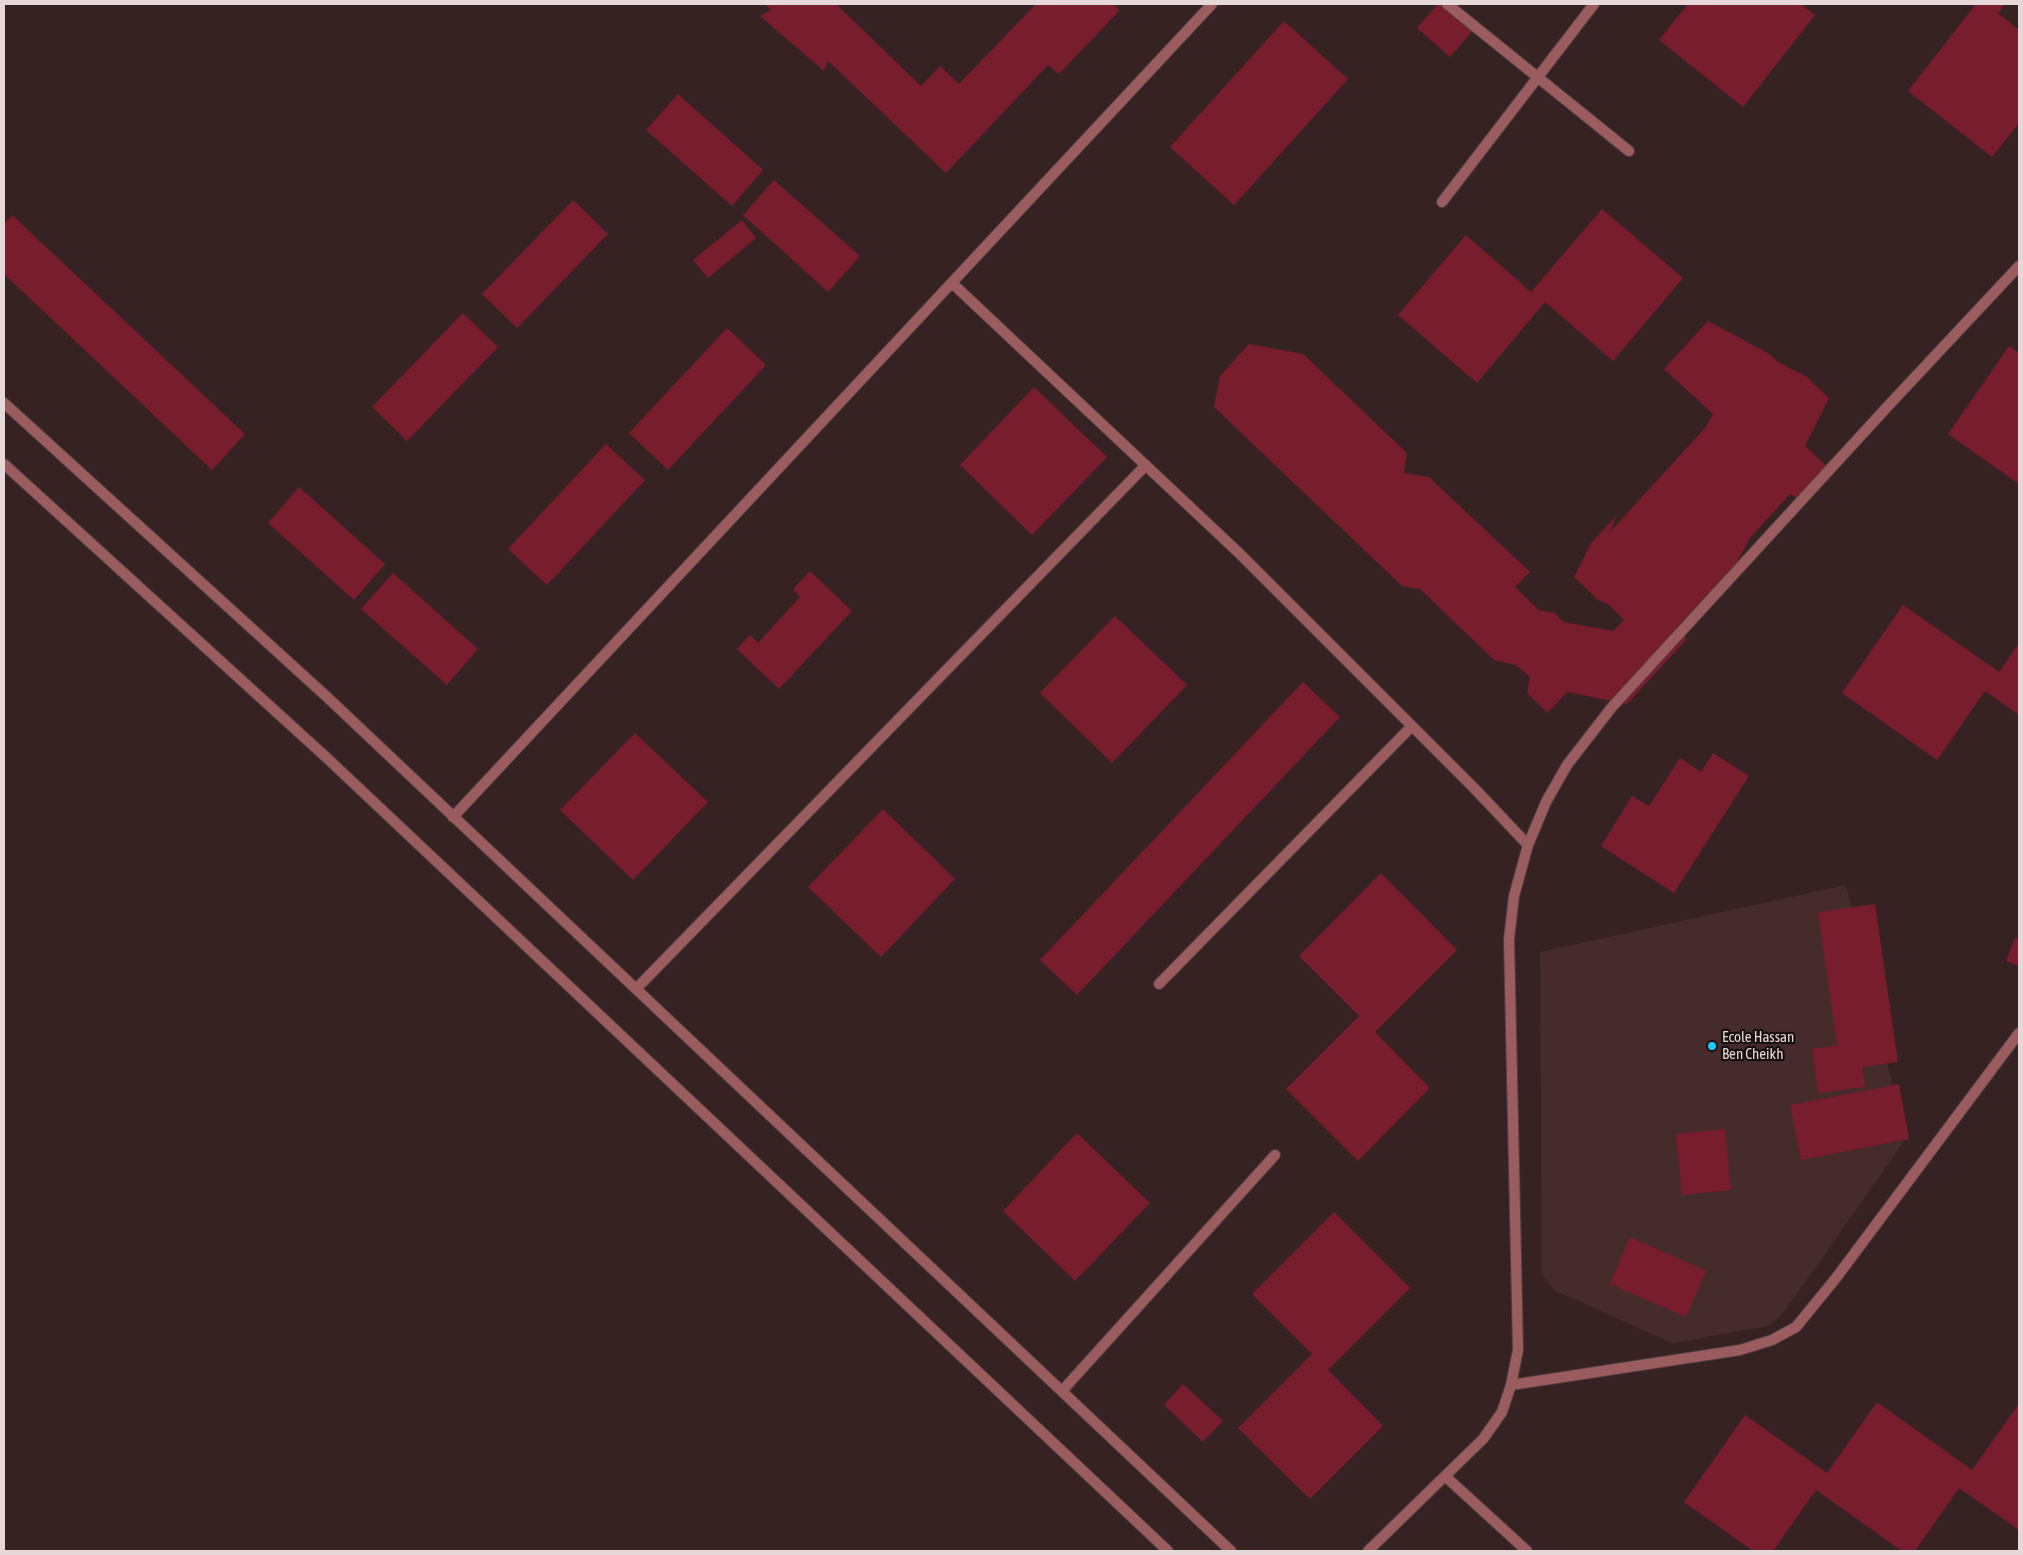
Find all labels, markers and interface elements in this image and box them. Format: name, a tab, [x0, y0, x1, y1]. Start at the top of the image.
place label: Ecole Hassan Ben Cheikh	[1722, 1028, 1794, 1063]
marker: Ecole Hassan Ben Cheikh	[1706, 1040, 1718, 1052]

